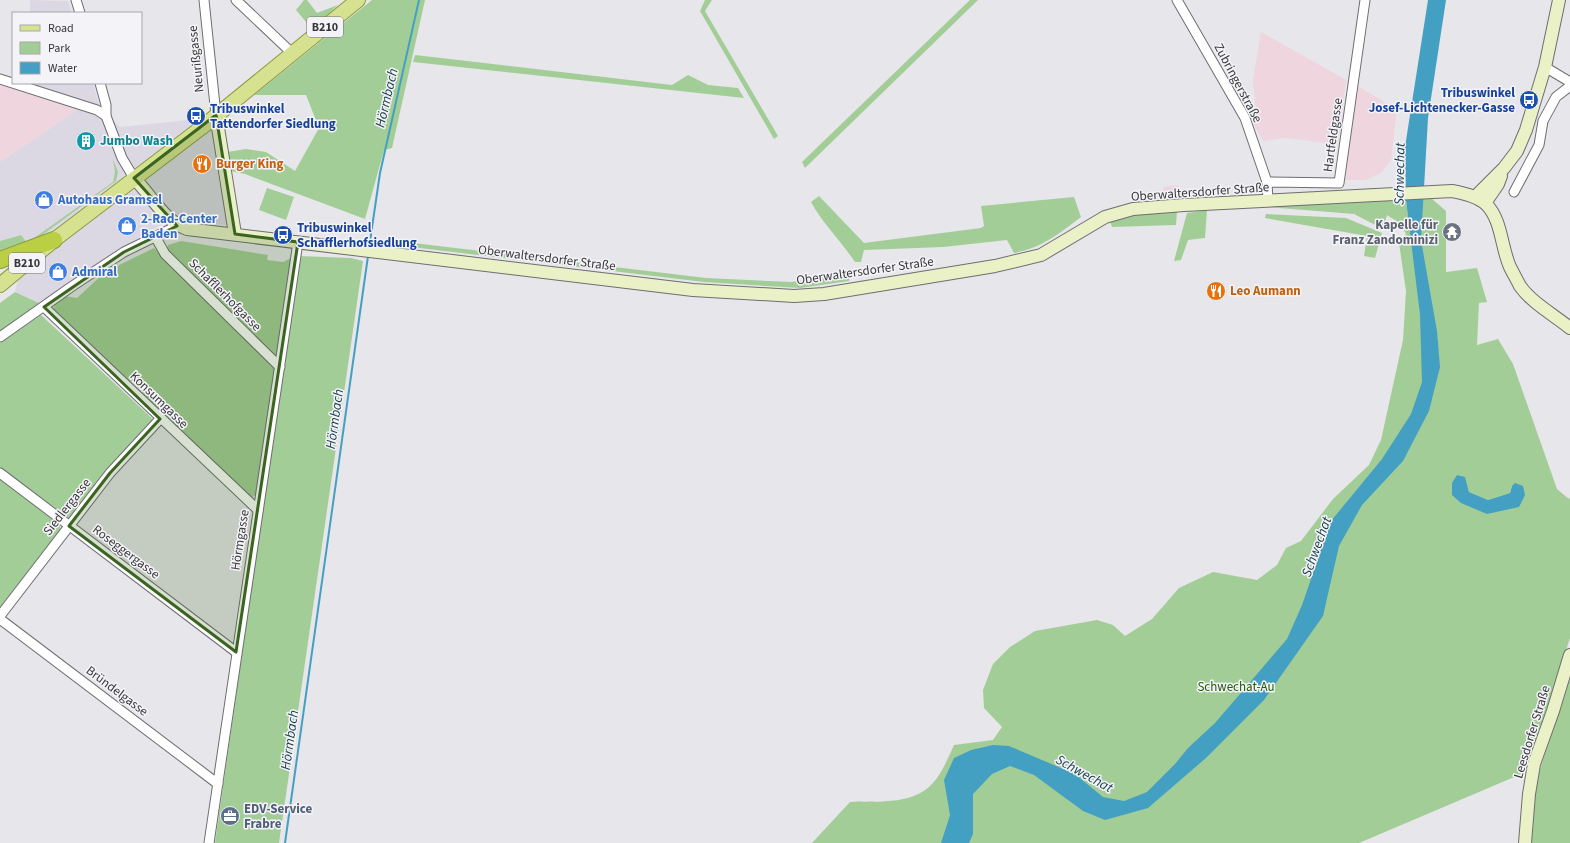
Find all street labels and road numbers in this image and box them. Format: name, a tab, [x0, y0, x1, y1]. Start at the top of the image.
road number: B210	[307, 17, 343, 37]
street label: Neurißgasse	[184, 25, 208, 93]
street label: Zubringerstraße	[1210, 40, 1266, 126]
street label: Hartfeldgasse	[1319, 97, 1347, 173]
street label: Oberwaltersdorfer Straße	[1130, 178, 1270, 206]
street label: Oberwaltersdorfer Straße	[477, 241, 617, 275]
street label: Oberwaltersdorfer Straße	[795, 252, 935, 290]
road number: B210	[9, 253, 45, 273]
street label: Schafflerhofgasse	[185, 255, 265, 335]
street label: Konsumgasse	[126, 367, 192, 433]
street label: Siedlergasse	[39, 475, 95, 539]
street label: Hörmgasse	[226, 508, 254, 572]
street label: Roseggergasse	[89, 521, 163, 583]
street label: Bründelgasse	[82, 662, 152, 720]
street label: Leesdorfer Straße	[1509, 683, 1555, 781]

